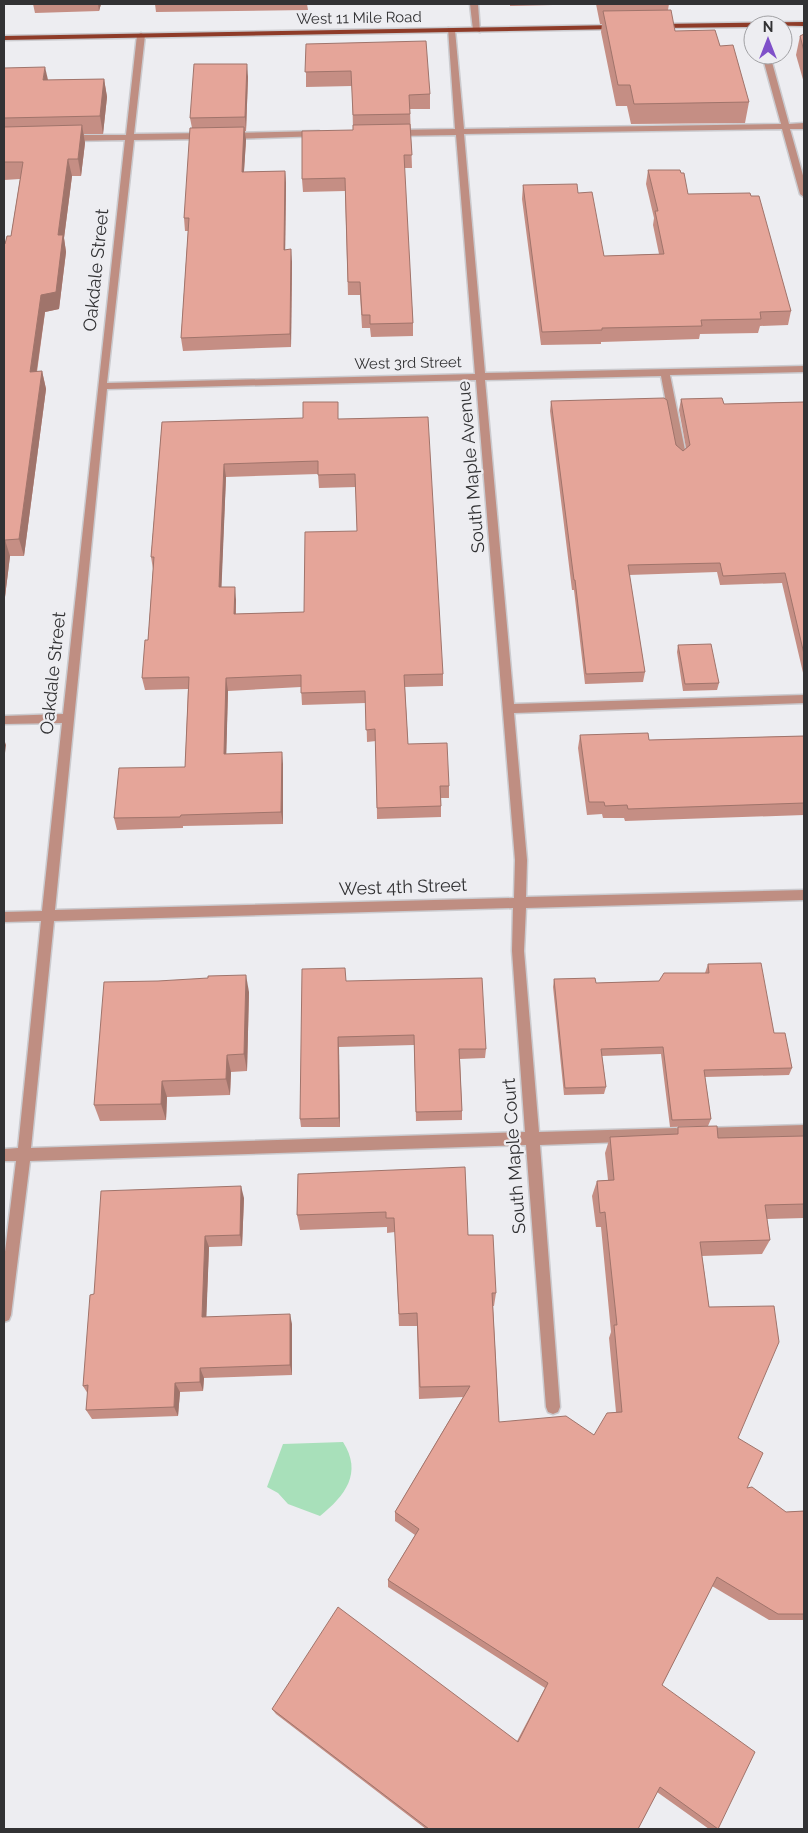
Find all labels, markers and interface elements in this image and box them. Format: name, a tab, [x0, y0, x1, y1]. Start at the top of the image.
street label: West 11 Mile Road	[296, 8, 422, 28]
north arrow	[743, 15, 793, 65]
text: N	[763, 19, 773, 35]
street label: Oakdale Street	[79, 208, 112, 332]
street label: West 3rd Street	[354, 353, 462, 373]
street label: South Maple Avenue	[452, 380, 488, 554]
street label: Oakdale Street	[36, 611, 69, 735]
street label: West 4th Street	[338, 874, 467, 899]
street label: South Maple Court	[498, 1077, 529, 1235]

